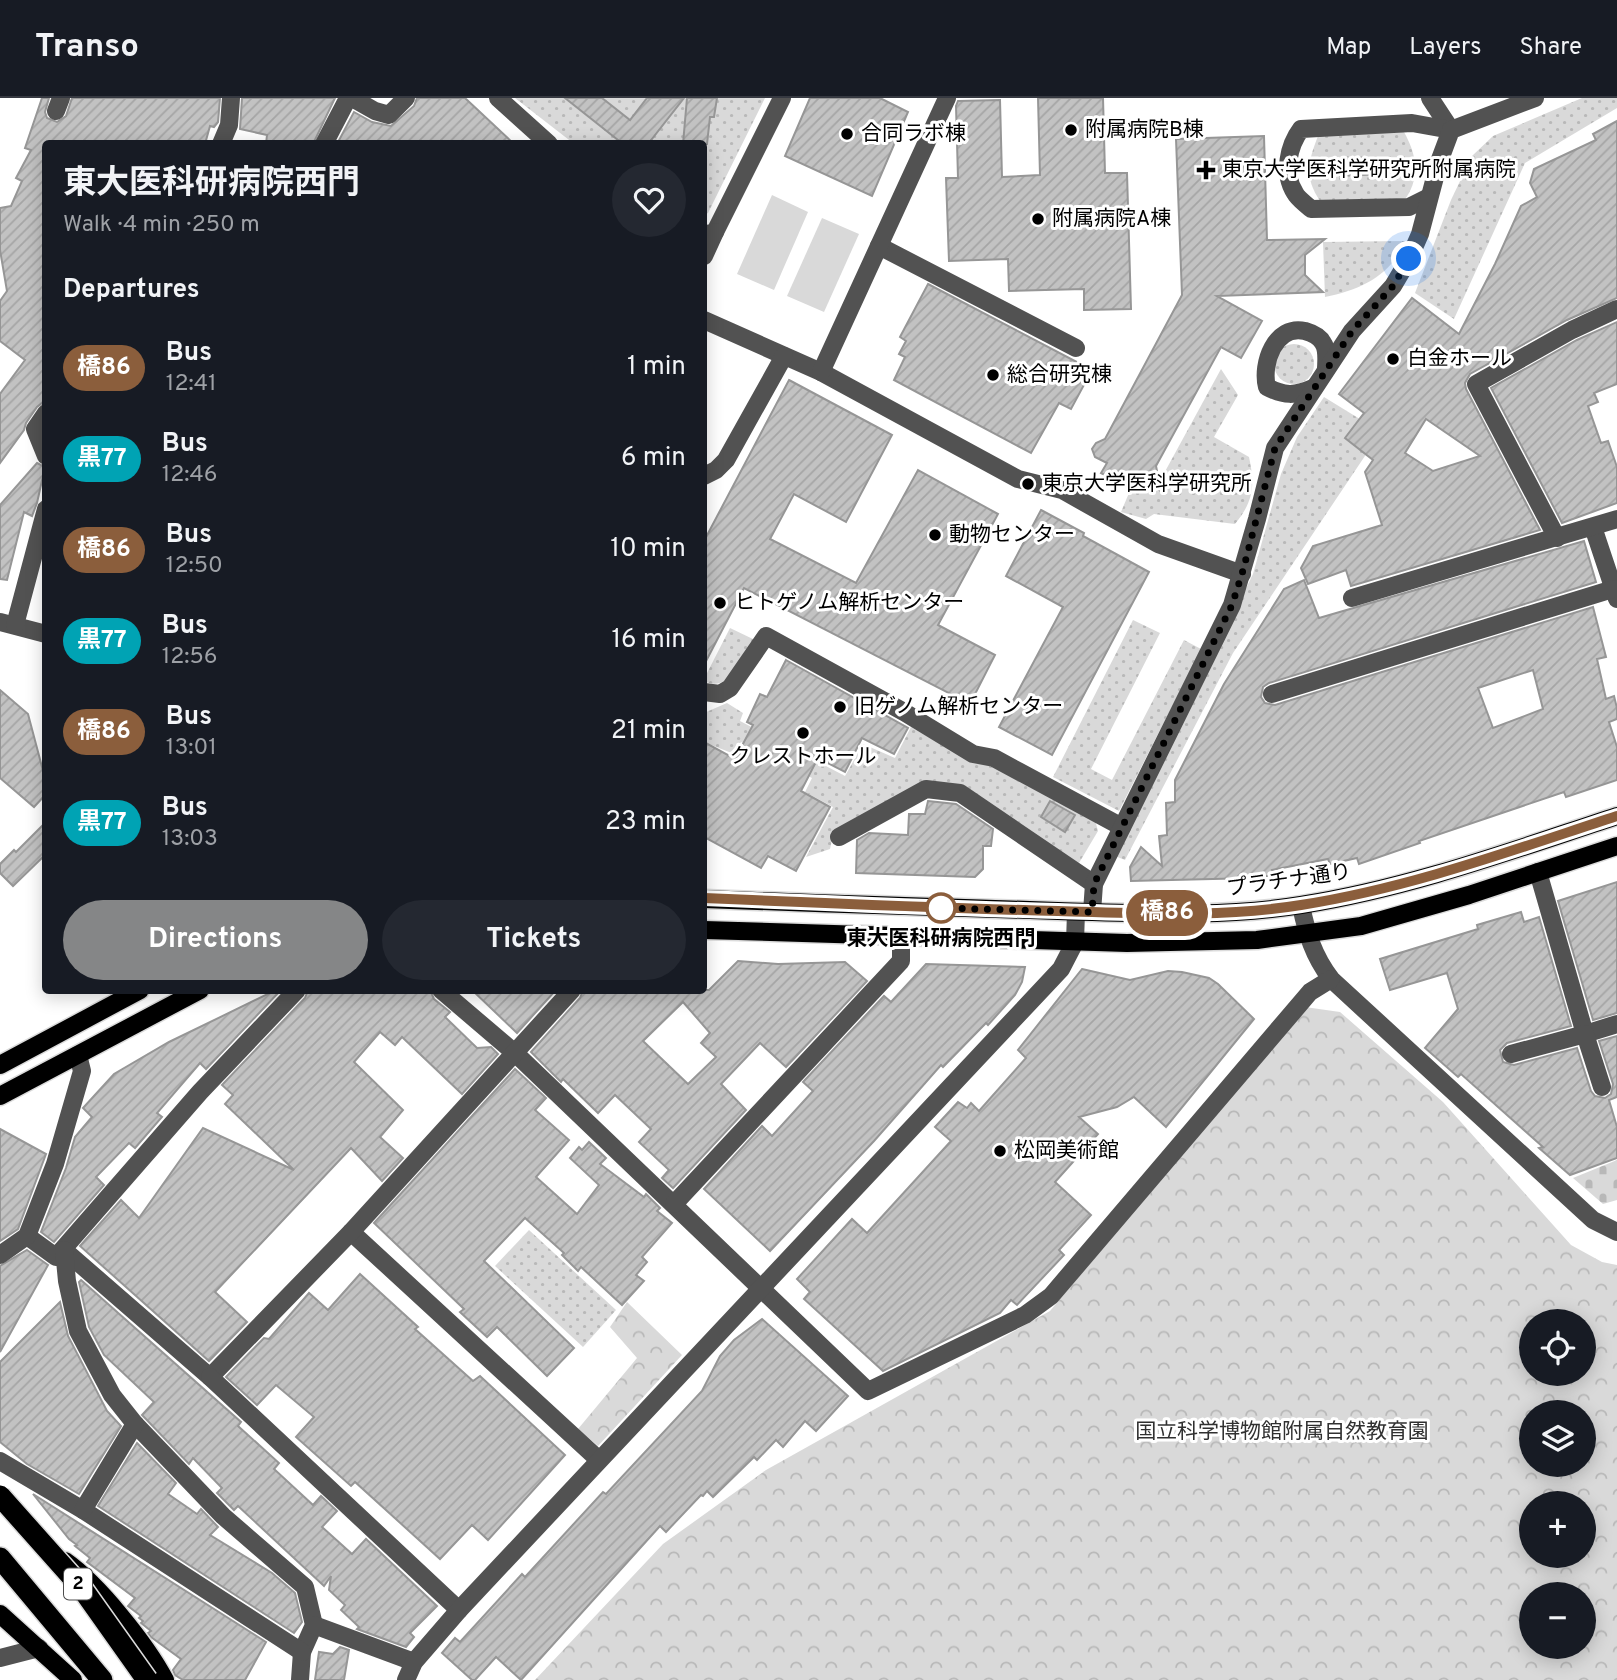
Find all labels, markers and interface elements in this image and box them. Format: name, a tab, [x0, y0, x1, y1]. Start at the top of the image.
text: Transo	[35, 27, 139, 69]
text: Map	[1326, 33, 1371, 63]
text: Layers	[1409, 33, 1481, 63]
text: Share	[1519, 33, 1582, 63]
place label: 附属病院B棟	[1085, 117, 1204, 144]
place label: 合同ラボ棟	[861, 121, 966, 148]
marker: 附属病院B棟	[1063, 122, 1079, 138]
marker: 合同ラボ棟	[839, 126, 855, 142]
place label: 東京大学医科学研究所附属病院	[1222, 157, 1516, 184]
marker: 東京大学医科学研究所附属病院	[1196, 160, 1216, 180]
button: heart	[612, 163, 686, 237]
text: 東大医科研病院西門	[63, 164, 360, 206]
place label: 附属病院A棟	[1052, 206, 1171, 233]
text: Walk · 4 min · 250 m	[63, 211, 260, 240]
marker: 附属病院A棟	[1030, 211, 1046, 227]
your location	[1391, 241, 1426, 276]
text: Departures	[63, 274, 200, 307]
text: Bus	[166, 337, 212, 370]
place label: 白金ホール	[1407, 346, 1512, 373]
text: 1 min	[627, 351, 686, 384]
marker: 白金ホール	[1385, 351, 1401, 367]
text: 橋86	[77, 353, 131, 383]
place label: 総合研究棟	[1007, 362, 1112, 389]
marker: 総合研究棟	[985, 367, 1001, 383]
text: 12:41	[166, 370, 217, 399]
text: Bus	[162, 428, 208, 461]
text: 6 min	[621, 442, 686, 475]
text: 黒77	[77, 444, 127, 474]
text: 12:46	[162, 461, 218, 490]
place label: 東京大学医科学研究所	[1042, 471, 1252, 498]
marker: 東京大学医科学研究所	[1020, 476, 1036, 492]
text: Bus	[166, 519, 212, 552]
place label: 動物センター	[949, 522, 1075, 549]
marker: 動物センター	[927, 527, 943, 543]
text: 10 min	[610, 533, 686, 566]
text: 橋86	[77, 535, 131, 565]
text: 12:50	[166, 552, 223, 581]
place label: ヒトゲノム解析センター	[734, 590, 964, 617]
marker: ヒトゲノム解析センター	[712, 595, 728, 611]
text: Bus	[162, 610, 208, 643]
text: 16 min	[611, 624, 686, 657]
text: 黒77	[77, 626, 127, 656]
text: 12:56	[162, 643, 218, 672]
place label: 旧ゲノム解析センター	[854, 694, 1063, 721]
marker: 旧ゲノム解析センター	[832, 699, 848, 715]
text: Bus	[166, 701, 212, 734]
text: 21 min	[611, 715, 686, 748]
text: 橋86	[77, 717, 131, 747]
marker: クレストホール	[795, 725, 811, 741]
text: 13:01	[166, 734, 217, 763]
place label: クレストホール	[730, 744, 877, 771]
text: Bus	[162, 792, 208, 825]
text: 23 min	[605, 806, 686, 839]
text: 黒77	[77, 808, 127, 838]
text: 13:03	[162, 825, 218, 854]
street label: プラチナ通り	[1225, 859, 1353, 903]
line badge: 橋86	[1127, 890, 1207, 936]
marker: 東大医科研病院西門	[926, 893, 956, 923]
text: 橋86	[1140, 898, 1194, 928]
button: Directions	[63, 900, 368, 980]
button: Tickets	[382, 900, 686, 980]
place label: 東大医科研病院西門	[847, 926, 1036, 953]
place label: 松岡美術館	[1014, 1138, 1119, 1165]
marker: 松岡美術館	[992, 1143, 1008, 1159]
map controls	[1519, 1309, 1596, 1659]
button: locate	[1519, 1309, 1596, 1386]
button: layers	[1519, 1400, 1596, 1477]
park label: 国立科学博物館附属自然教育園	[1135, 1419, 1429, 1446]
button: +	[1519, 1491, 1596, 1568]
road number: 2	[64, 1568, 92, 1600]
button: −	[1519, 1582, 1596, 1659]

